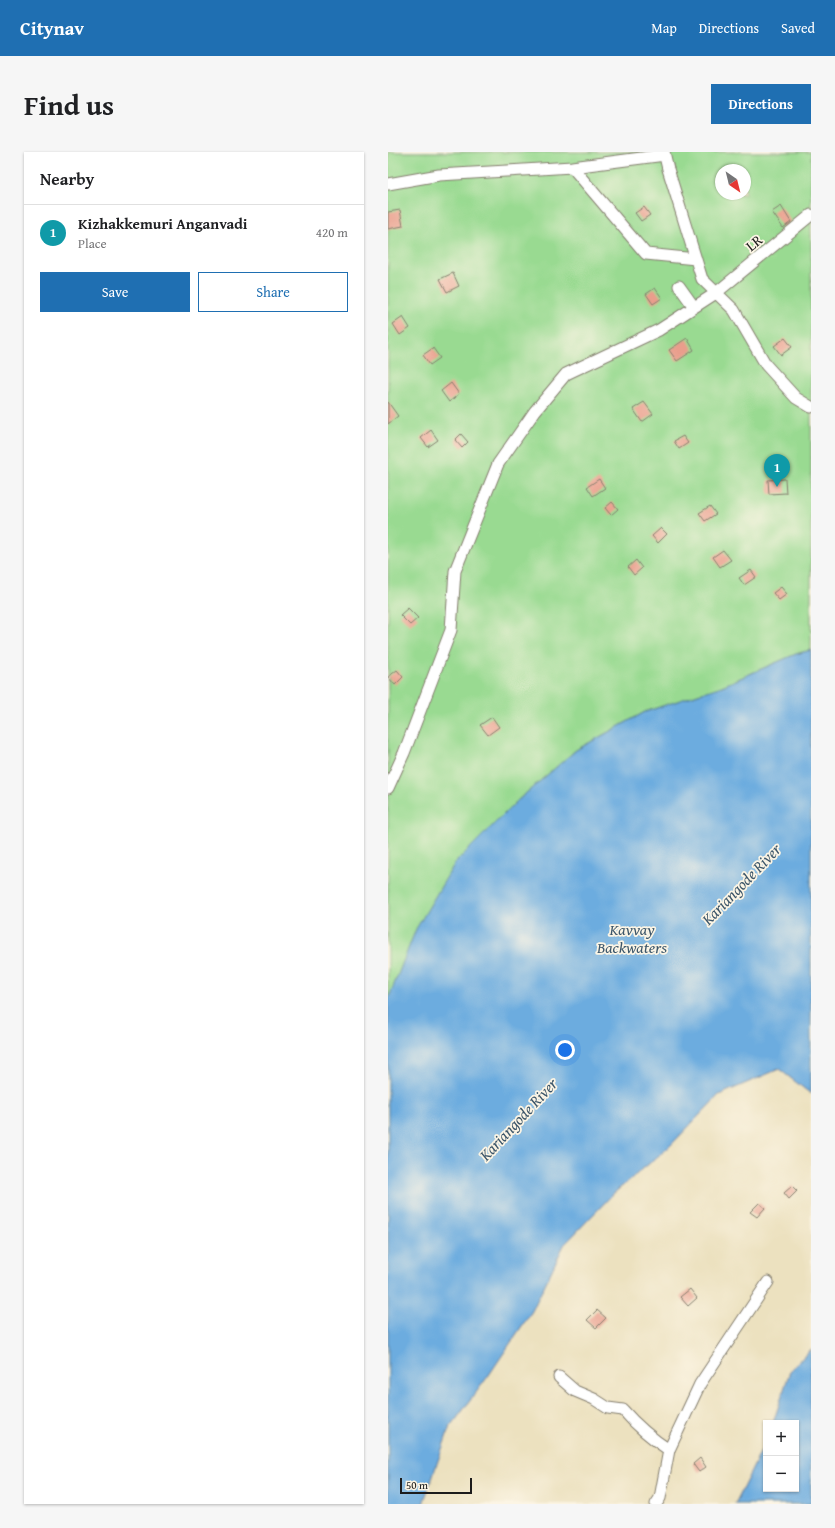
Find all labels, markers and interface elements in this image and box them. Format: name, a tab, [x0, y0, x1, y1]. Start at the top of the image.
text: Citynav	[20, 14, 84, 42]
text: Map	[651, 18, 677, 38]
text: Directions	[699, 18, 759, 38]
text: Saved	[781, 18, 815, 38]
text: Find us	[24, 84, 114, 125]
button: Directions	[711, 84, 811, 124]
north arrow	[715, 164, 751, 200]
text: Nearby	[40, 166, 94, 191]
text: Kizhakkemuri Anganvadi	[78, 213, 248, 234]
text: 1	[50, 223, 56, 242]
text: 420 m	[316, 223, 348, 242]
street label: LR	[741, 229, 767, 256]
text: Place	[78, 234, 107, 253]
button: Save	[40, 272, 190, 312]
button: Share	[198, 272, 348, 312]
pin: 1	[764, 454, 790, 487]
water label: Kariangode River	[695, 837, 787, 931]
water label: Kavvay Backwaters	[596, 917, 667, 959]
your location	[555, 1040, 575, 1060]
water label: Kariangode River	[473, 1071, 563, 1166]
map controls	[763, 1420, 799, 1492]
button: +	[763, 1420, 799, 1456]
button: −	[763, 1456, 799, 1492]
scale bar	[400, 1476, 472, 1495]
text: 50 m	[406, 1477, 428, 1493]

